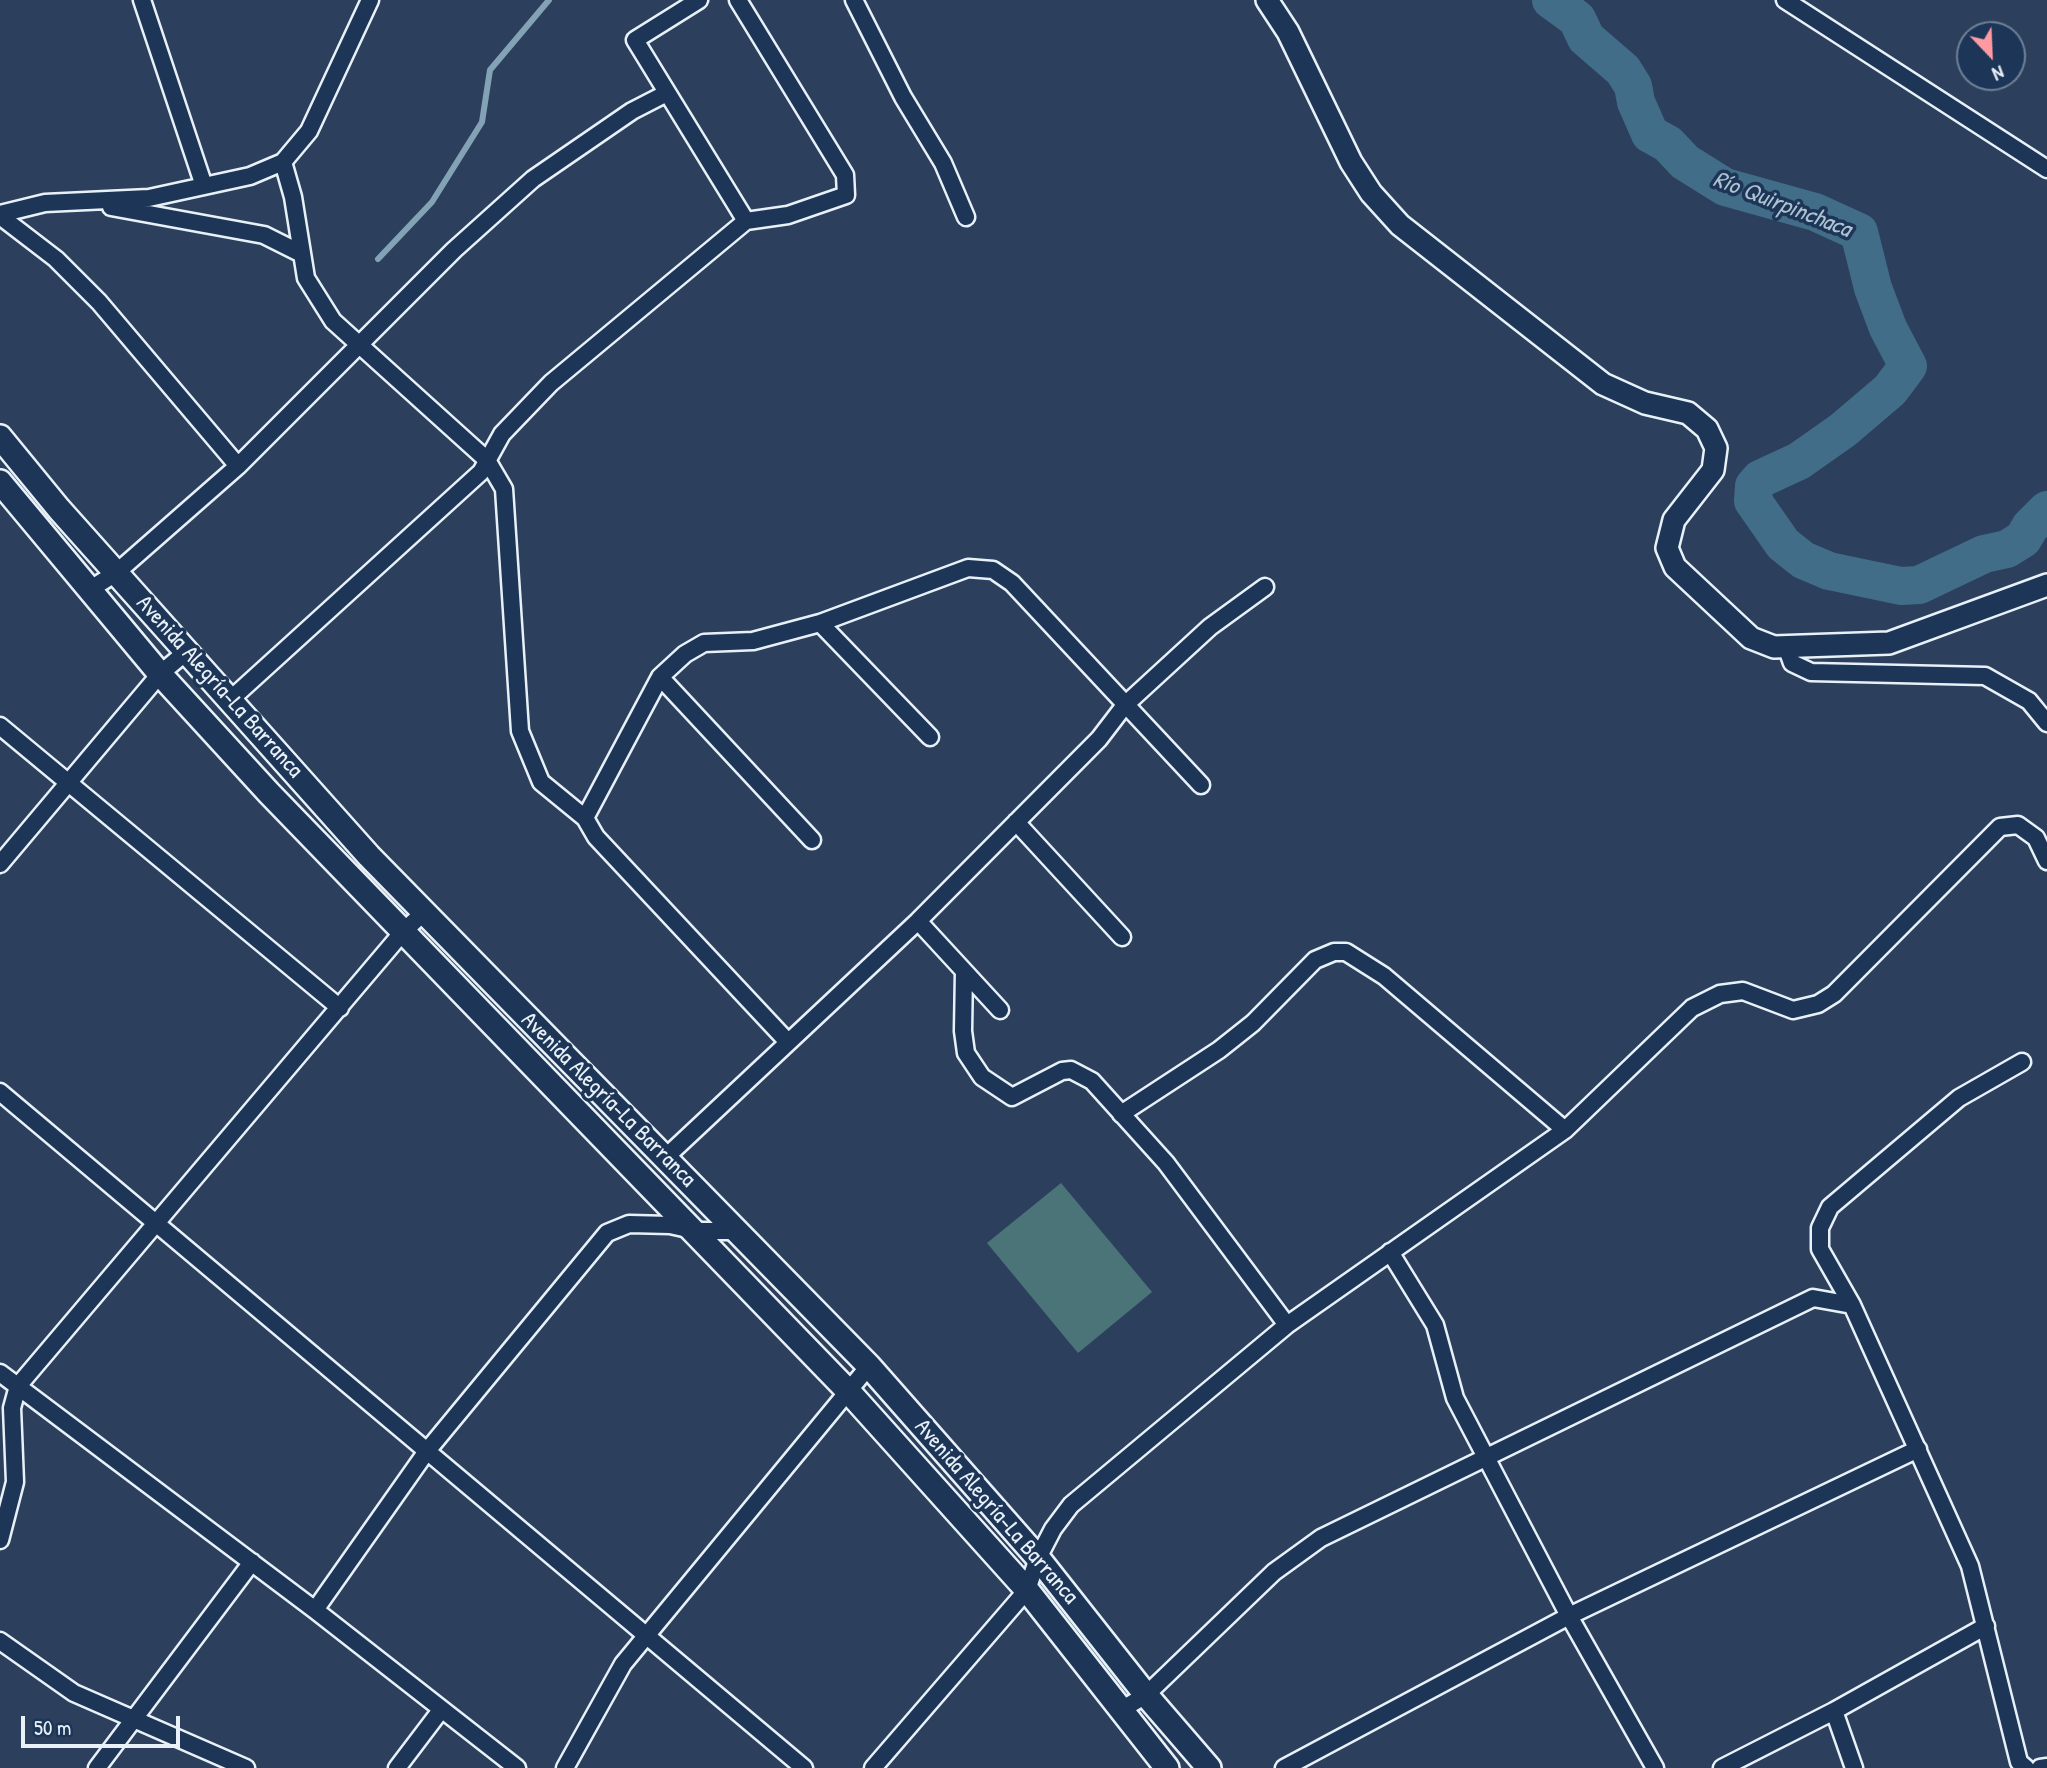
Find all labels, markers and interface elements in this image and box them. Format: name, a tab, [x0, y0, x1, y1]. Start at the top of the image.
north arrow	[1956, 21, 2026, 91]
text: N	[1989, 60, 2008, 87]
water label: Río Quirpinchaca	[1709, 166, 1855, 244]
street label: Avenida Alegría-La Barranca	[130, 590, 308, 784]
street label: Avenida Alegría-La Barranca	[515, 1007, 701, 1193]
street label: Avenida Alegría-La Barranca	[908, 1414, 1084, 1610]
scale bar	[24, 1702, 184, 1746]
text: 50 m	[34, 1713, 71, 1742]

